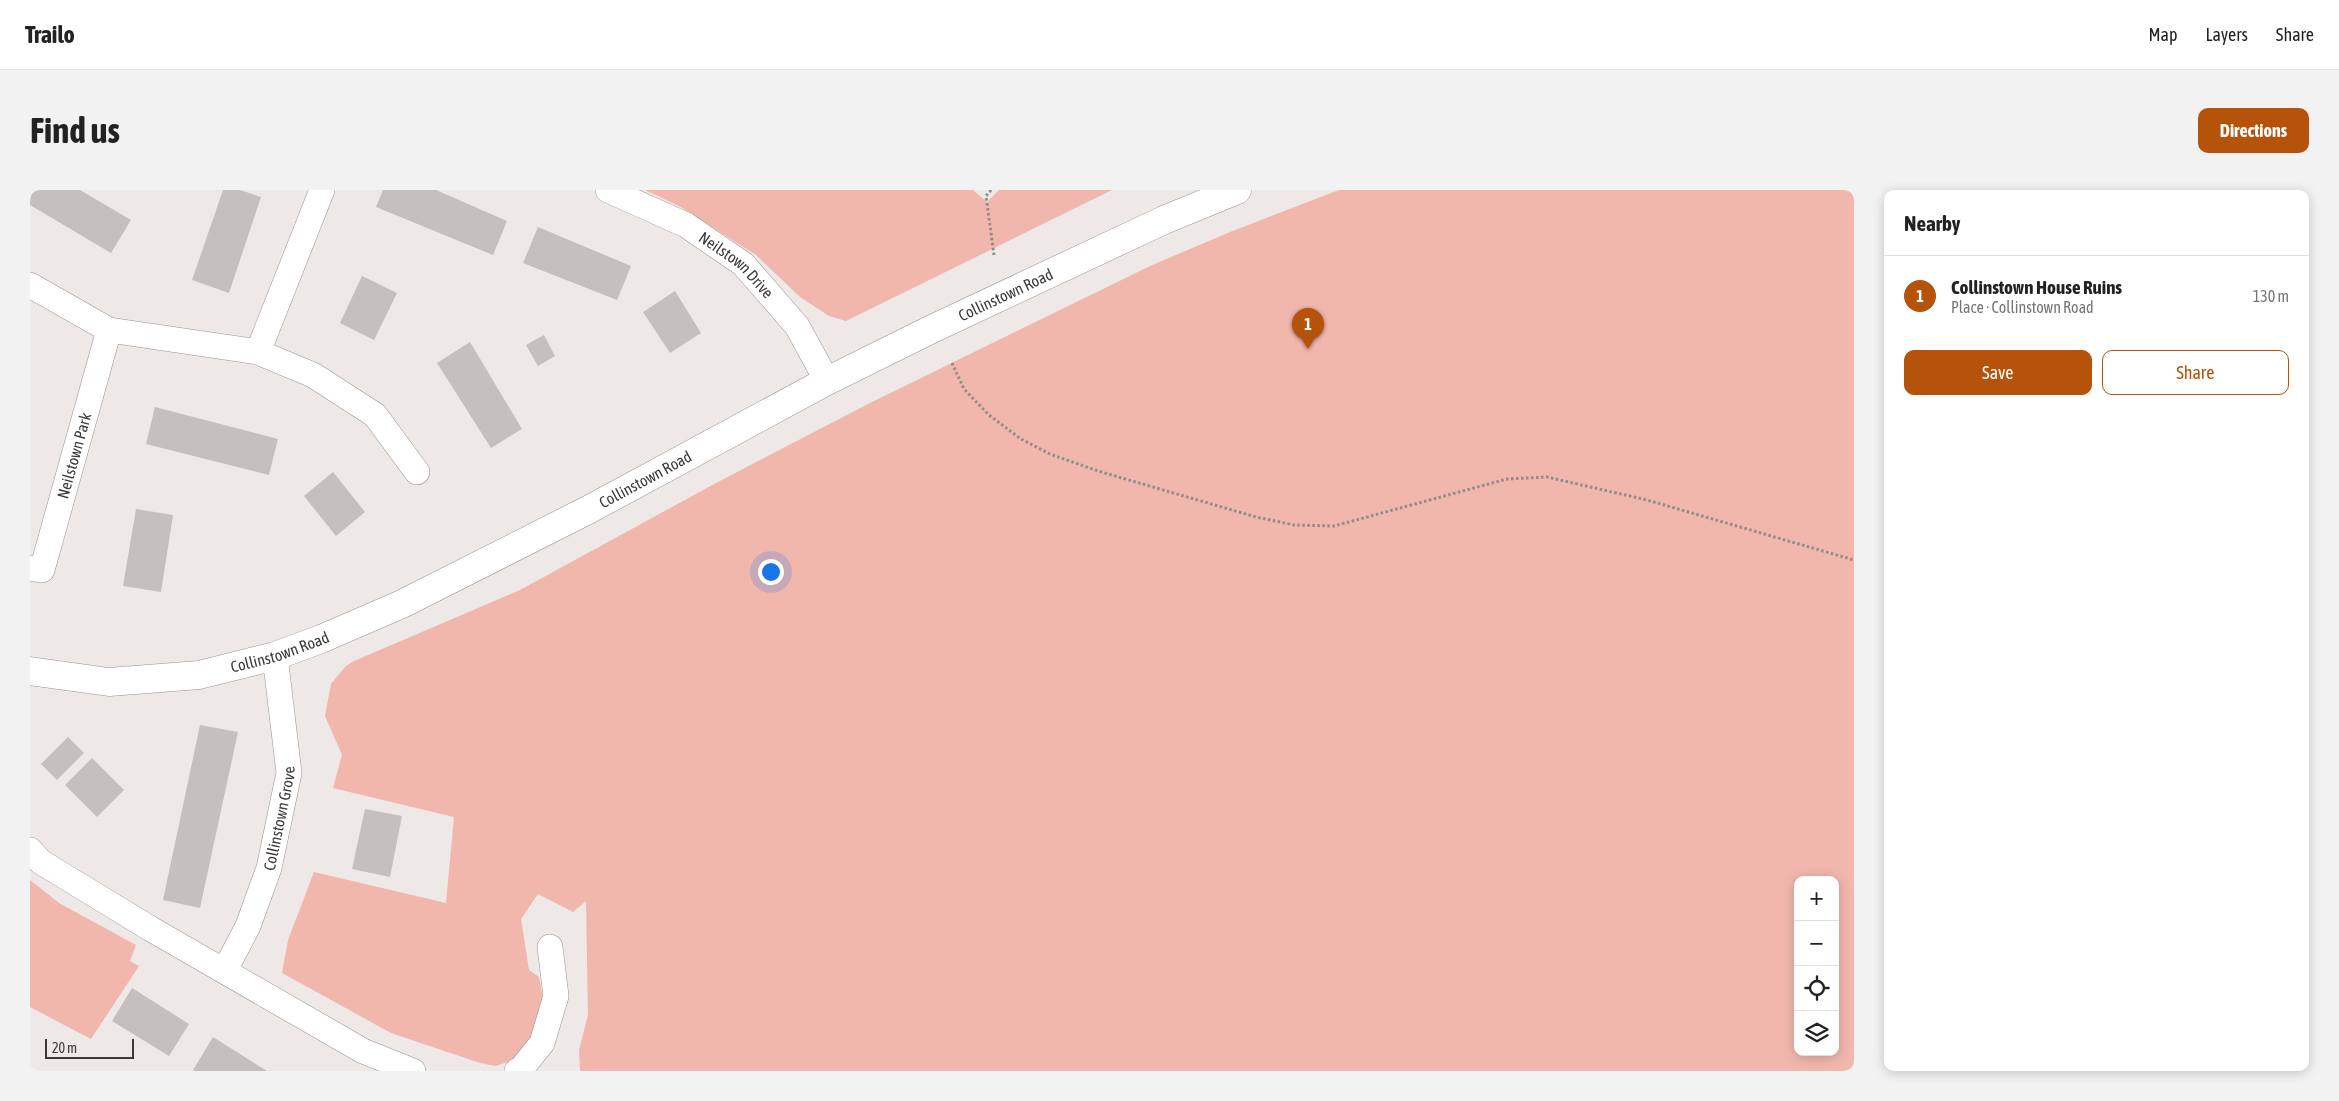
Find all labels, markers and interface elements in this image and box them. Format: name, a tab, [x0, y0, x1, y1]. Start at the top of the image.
text: Trailo	[25, 21, 75, 48]
text: Map	[2148, 24, 2177, 45]
text: Layers	[2205, 24, 2248, 45]
text: Share	[2276, 24, 2314, 45]
button: Directions	[2198, 108, 2309, 153]
text: Find us	[30, 110, 120, 150]
text: Nearby	[1904, 211, 1960, 235]
street label: Neilstown Drive	[696, 228, 777, 301]
street label: Collinstown Road	[955, 265, 1056, 324]
text: Collinstown House Ruins	[1951, 276, 2122, 298]
text: 1	[1916, 287, 1924, 305]
text: 130 m	[2253, 287, 2289, 305]
text: Place · Collinstown Road	[1951, 298, 2094, 316]
pin: 1	[1292, 308, 1324, 349]
button: Save	[1904, 350, 2092, 395]
button: Share	[2102, 350, 2289, 395]
street label: Neilstown Park	[53, 411, 95, 501]
street label: Collinstown Road	[596, 447, 694, 511]
your location	[758, 559, 784, 585]
street label: Collinstown Road	[229, 628, 332, 676]
street label: Collinstown Grove	[260, 765, 298, 872]
map controls	[1794, 876, 1839, 1056]
button: +	[1794, 876, 1839, 921]
button: −	[1794, 921, 1839, 966]
button: locate	[1794, 966, 1839, 1011]
button: layers	[1794, 1011, 1839, 1056]
scale bar	[45, 1036, 134, 1059]
text: 20 m	[52, 1040, 77, 1056]

